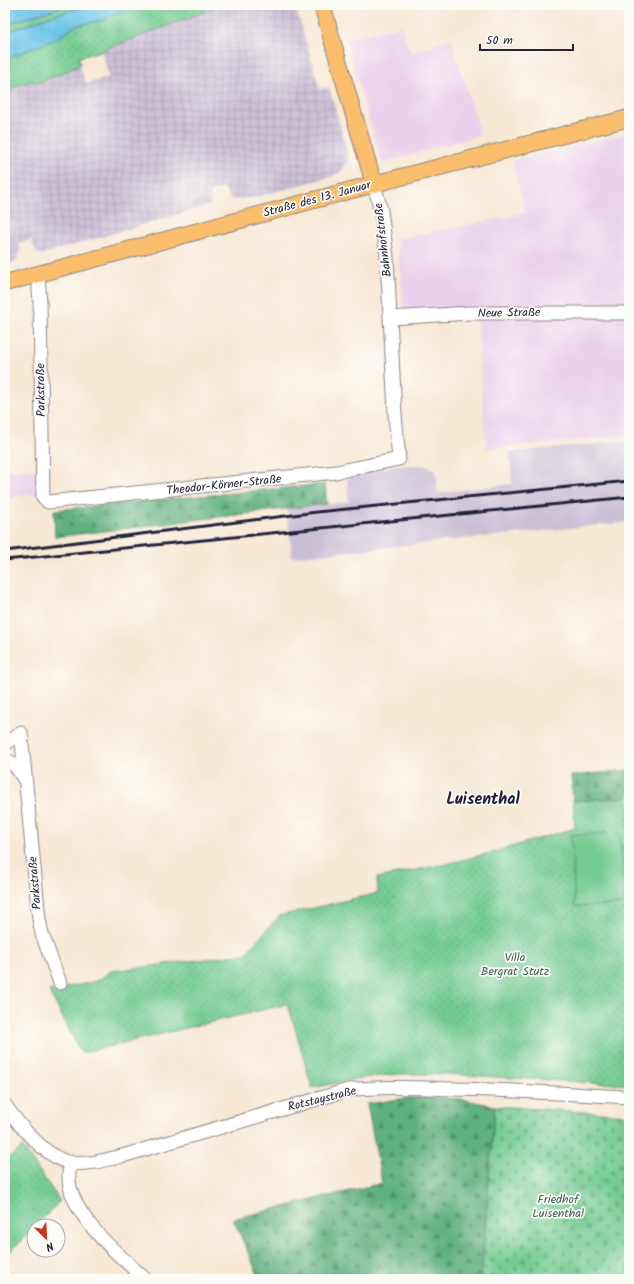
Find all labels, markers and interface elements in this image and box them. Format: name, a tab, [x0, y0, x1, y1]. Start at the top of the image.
scale bar	[480, 26, 573, 52]
text: 50 m	[486, 31, 513, 50]
street label: Straße des 13. Januar	[261, 175, 374, 222]
street label: Bahnhofstraße	[369, 201, 397, 278]
street label: Neue Straße	[478, 303, 541, 323]
street label: Parkstraße	[31, 362, 51, 417]
street label: Theodor-Körner-Straße	[166, 469, 283, 500]
district label: Luisenthal	[446, 787, 520, 812]
street label: Parkstraße	[23, 855, 47, 910]
park label: Villa Bergrat Stutz	[481, 948, 549, 981]
street label: Rotstaystraße	[286, 1081, 359, 1117]
park label: Friedhof Luisenthal	[532, 1190, 584, 1223]
north arrow	[26, 1218, 66, 1258]
text: N	[43, 1237, 56, 1256]

